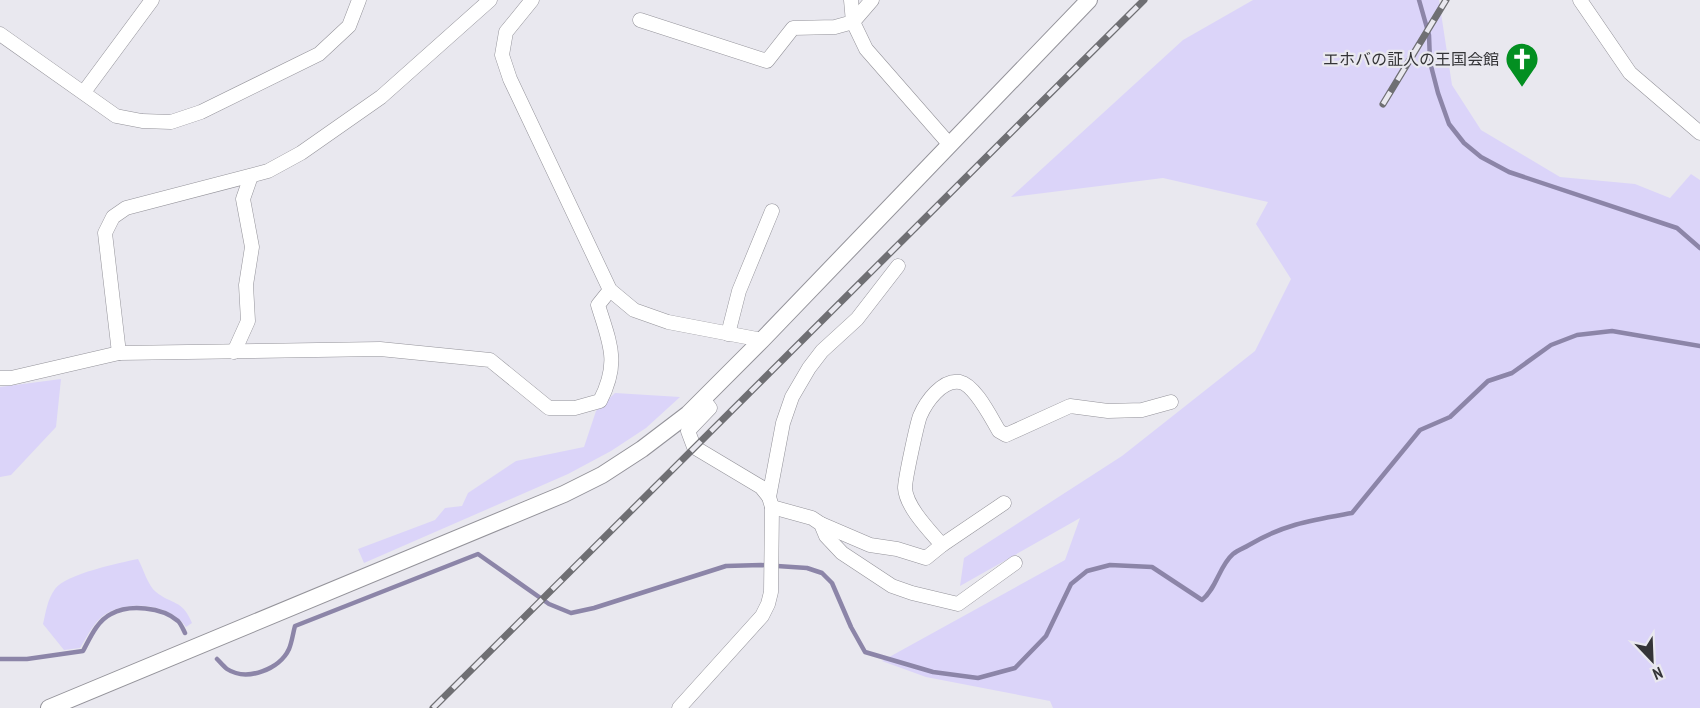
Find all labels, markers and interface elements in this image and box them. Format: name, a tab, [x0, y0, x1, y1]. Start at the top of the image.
church icon: エホバの証人の王国会館	[1504, 41, 1540, 88]
place label: エホバの証人の王国会館	[1323, 49, 1499, 69]
north arrow	[1622, 630, 1682, 690]
text: N	[1650, 663, 1666, 685]

